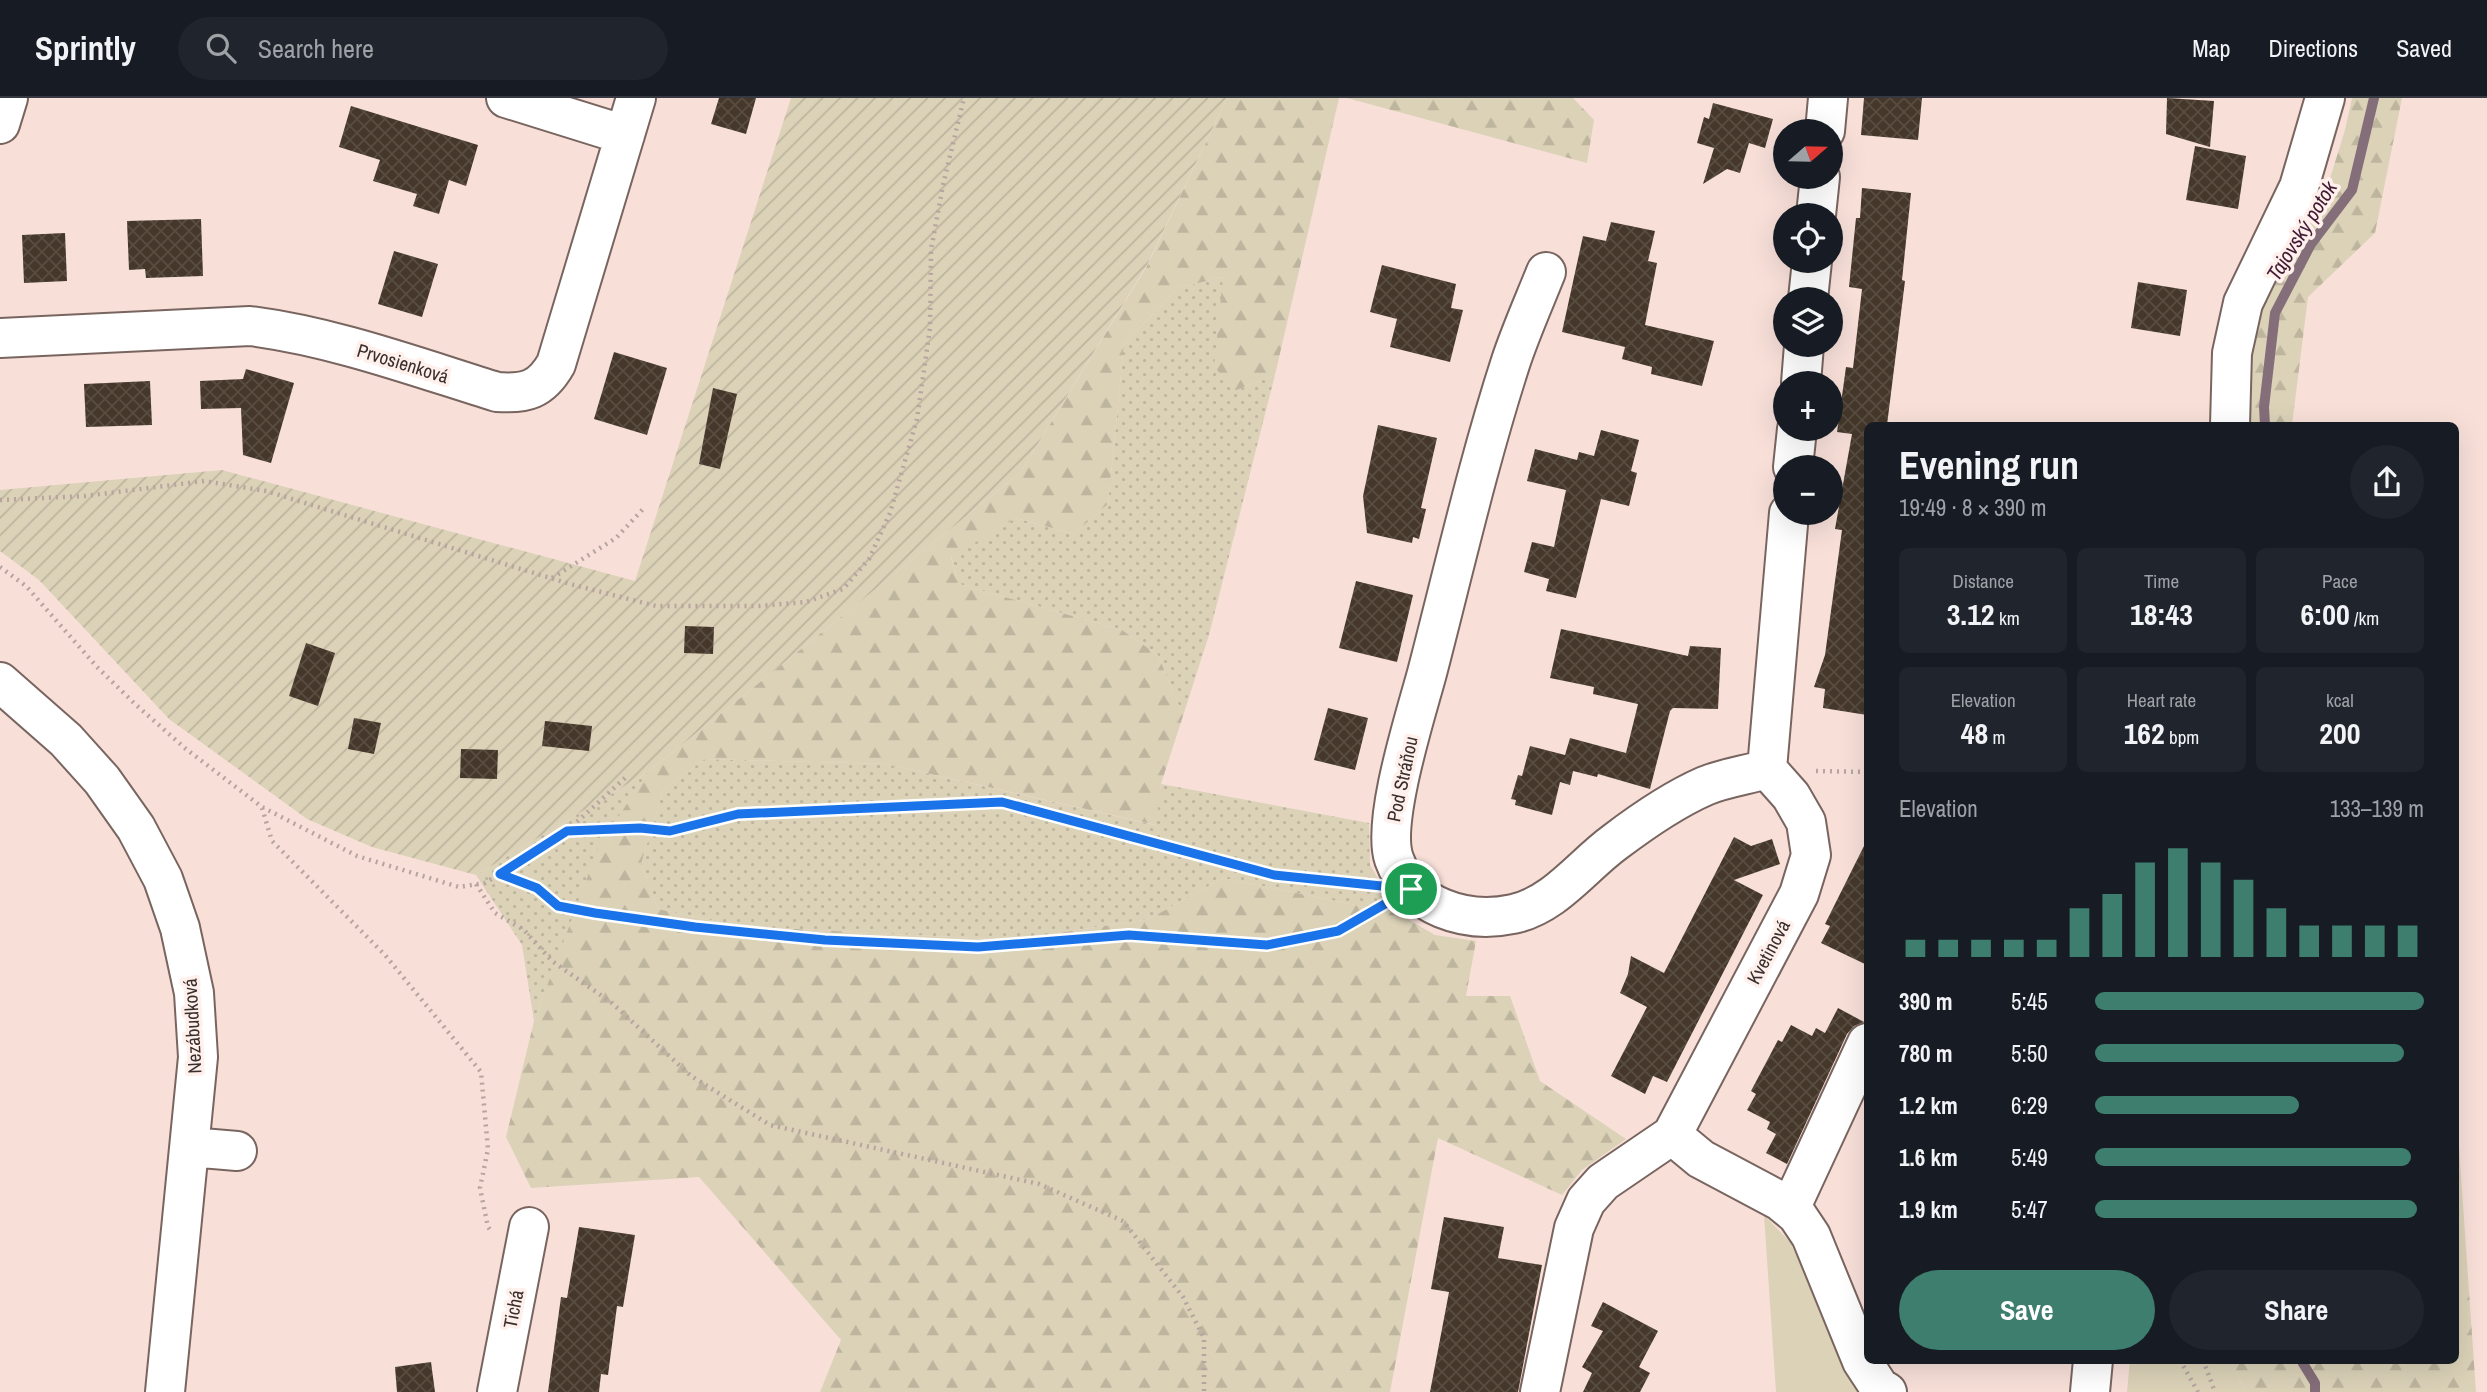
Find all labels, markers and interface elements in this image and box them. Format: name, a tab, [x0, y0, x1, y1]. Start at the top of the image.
search box	[178, 17, 668, 80]
text: Sprintly	[35, 26, 136, 70]
icon: search	[202, 29, 240, 67]
text: Search here	[258, 31, 374, 66]
text: Map	[2192, 32, 2230, 64]
text: Directions	[2268, 32, 2358, 64]
text: Saved	[2396, 32, 2452, 64]
north arrow	[1773, 119, 1843, 189]
map controls	[1773, 119, 1843, 525]
water label: Tajovský potok	[2259, 174, 2344, 286]
button: locate	[1773, 203, 1843, 273]
button: layers	[1773, 287, 1843, 357]
street label: Prvosienková	[354, 337, 452, 389]
button: +	[1773, 371, 1843, 441]
text: Evening run	[1899, 440, 2079, 491]
button: share	[2350, 445, 2424, 519]
button: −	[1773, 455, 1843, 525]
text: 19:49 · 8 × 390 m	[1899, 492, 2046, 523]
text: Distance	[1952, 568, 2014, 594]
text: Time	[2144, 568, 2179, 594]
text: Pace	[2322, 568, 2358, 594]
text: 3.12	[1947, 594, 1995, 634]
text: 18:43	[2130, 594, 2193, 634]
text: 6:00	[2300, 594, 2350, 634]
text: km	[1995, 605, 2020, 631]
text: /km	[2350, 605, 2379, 631]
text: Elevation	[1951, 687, 2016, 713]
text: Heart rate	[2127, 687, 2196, 713]
text: kcal	[2326, 687, 2354, 713]
text: 48	[1961, 713, 1988, 753]
text: 162	[2124, 713, 2165, 753]
text: 200	[2319, 713, 2360, 753]
text: m	[1988, 724, 2006, 750]
text: bpm	[2165, 724, 2199, 750]
street label: Pod Stráňou	[1380, 734, 1424, 824]
text: Elevation	[1899, 793, 1978, 824]
text: 133–139 m	[2330, 793, 2424, 824]
pin	[1381, 859, 1441, 919]
icon: arrive	[1392, 870, 1430, 908]
street label: Kvetinová	[1740, 915, 1796, 989]
street label: Nezábudková	[177, 977, 207, 1074]
text: 390 m	[1899, 986, 1952, 1017]
text: 5:45	[2011, 986, 2048, 1017]
text: 780 m	[1899, 1038, 1952, 1069]
text: 5:50	[2011, 1038, 2048, 1069]
text: 1.2 km	[1899, 1090, 1958, 1121]
text: 6:29	[2011, 1090, 2048, 1121]
text: 1.6 km	[1899, 1142, 1958, 1173]
text: 5:49	[2011, 1142, 2048, 1173]
text: 1.9 km	[1899, 1194, 1958, 1225]
text: 5:47	[2011, 1194, 2048, 1225]
button: Save	[1899, 1270, 2155, 1350]
button: Share	[2169, 1270, 2424, 1350]
street label: Tichá	[497, 1287, 530, 1330]

